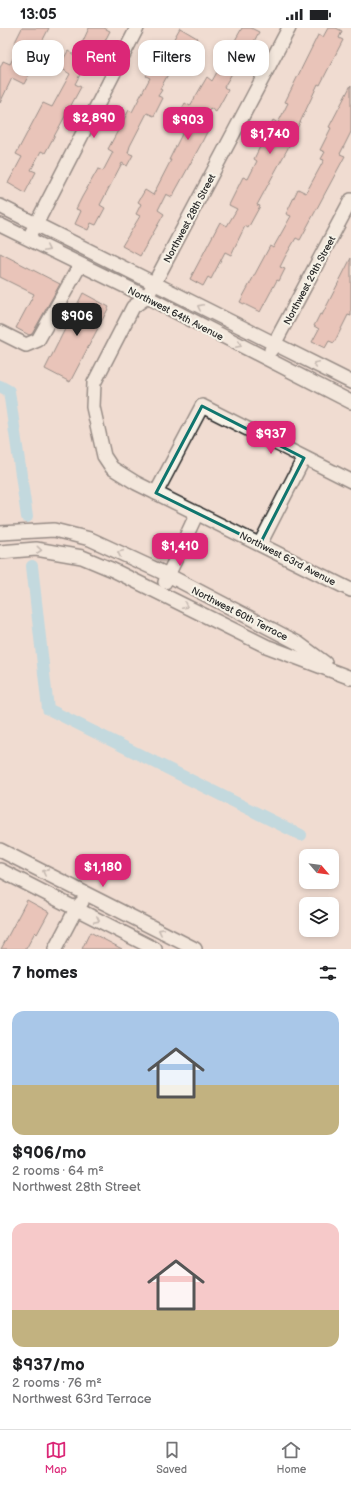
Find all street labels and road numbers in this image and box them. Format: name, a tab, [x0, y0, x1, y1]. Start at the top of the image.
street label: Northwest 28th Street	[161, 172, 218, 265]
street label: Northwest 29th Street	[281, 234, 338, 327]
street label: Northwest 64th Avenue	[126, 285, 225, 343]
street label: Northwest 63rd Avenue	[237, 529, 338, 588]
street label: Northwest 60th Terrace	[189, 584, 290, 643]

